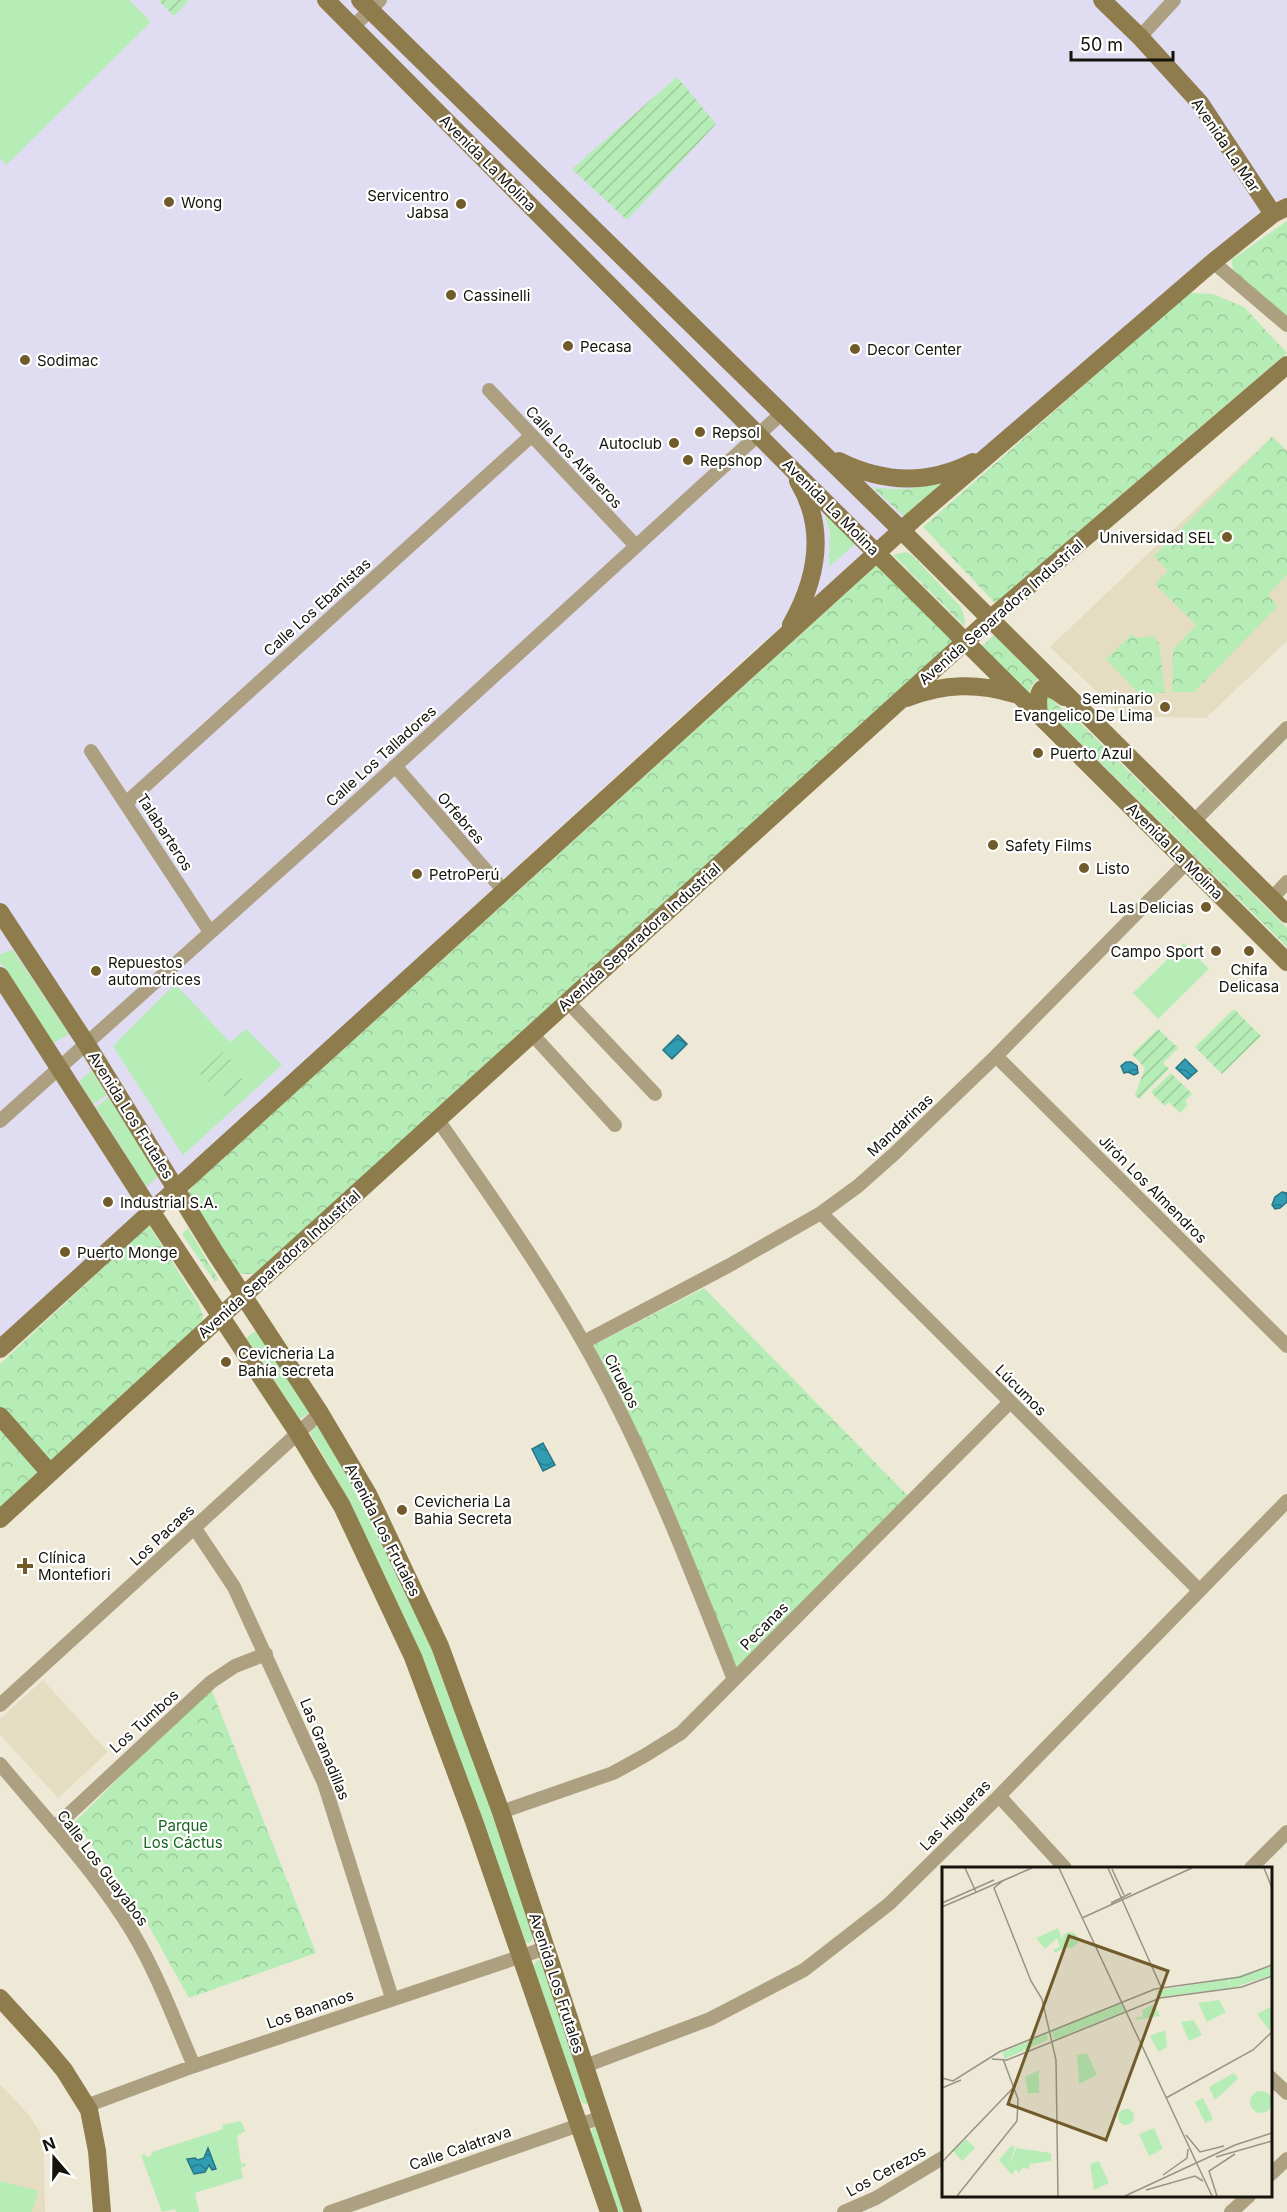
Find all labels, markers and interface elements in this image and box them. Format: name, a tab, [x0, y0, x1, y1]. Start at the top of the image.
scale bar	[1071, 24, 1173, 62]
text: 50 m	[1080, 34, 1123, 55]
street label: Avenida La Mar	[1188, 94, 1265, 196]
street label: Avenida La Molina	[436, 111, 540, 215]
place label: Servicentro Jabsa	[367, 186, 449, 222]
place label: Wong	[181, 193, 222, 212]
marker: Wong	[162, 195, 176, 209]
marker: Servicentro Jabsa	[454, 197, 468, 211]
place label: Cassinelli	[463, 286, 530, 305]
marker: Cassinelli	[444, 288, 458, 302]
place label: Pecasa	[580, 337, 632, 356]
marker: Pecasa	[561, 339, 575, 353]
place label: Decor Center	[867, 340, 962, 359]
marker: Decor Center	[848, 342, 862, 356]
place label: Sodimac	[37, 351, 99, 370]
marker: Sodimac	[18, 353, 32, 367]
street label: Calle Los Alfareros	[522, 402, 626, 512]
place label: Repsol	[712, 423, 760, 442]
marker: Repsol	[693, 425, 707, 439]
place label: Autoclub	[599, 434, 662, 453]
marker: Autoclub	[667, 436, 681, 450]
place label: Repshop	[700, 451, 762, 470]
marker: Repshop	[681, 453, 695, 467]
street label: Avenida La Molina	[779, 455, 883, 559]
place label: Universidad SEL	[1099, 528, 1215, 547]
marker: Universidad SEL	[1220, 530, 1234, 544]
street label: Avenida Separadora Industrial	[915, 535, 1087, 689]
street label: Calle Los Ebanistas	[259, 554, 375, 660]
place label: Seminario Evangelico De Lima	[1014, 689, 1153, 725]
marker: Seminario Evangelico De Lima	[1158, 700, 1172, 714]
street label: Calle Los Talladores	[322, 701, 440, 811]
place label: Puerto Azul	[1050, 744, 1132, 763]
marker: Puerto Azul	[1031, 746, 1045, 760]
street label: Orfebres	[433, 788, 489, 848]
street label: Talabarteros	[133, 790, 197, 874]
street label: Avenida La Molina	[1123, 799, 1227, 903]
place label: Safety Films	[1005, 836, 1092, 855]
marker: Safety Films	[986, 838, 1000, 852]
street label: Avenida Separadora Industrial	[554, 859, 724, 1015]
place label: Listo	[1096, 859, 1130, 878]
marker: Listo	[1077, 861, 1091, 875]
place label: PetroPerú	[429, 865, 499, 884]
marker: PetroPerú	[410, 867, 424, 881]
place label: Las Delicias	[1110, 898, 1194, 917]
marker: Las Delicias	[1199, 900, 1213, 914]
place label: Campo Sport	[1110, 942, 1204, 961]
marker: Campo Sport	[1209, 944, 1223, 958]
marker: Chifa Delicasa	[1242, 944, 1256, 958]
place label: Repuestos automotrices	[108, 953, 201, 989]
place label: Chifa Delicasa	[1219, 960, 1279, 996]
marker: Repuestos automotrices	[89, 964, 103, 978]
street label: Avenida Los Frutales	[84, 1048, 178, 1182]
street label: Mandarinas	[863, 1090, 937, 1160]
street label: Jirón Los Almendros	[1095, 1131, 1211, 1247]
street label: Avenida Separadora Industrial	[194, 1186, 364, 1342]
place label: Industrial S.A.	[120, 1193, 218, 1212]
marker: Industrial S.A.	[101, 1195, 115, 1209]
place label: Puerto Monge	[77, 1243, 177, 1262]
marker: Puerto Monge	[58, 1245, 72, 1259]
place label: Cevicheria La Bahía secreta	[238, 1344, 335, 1380]
street label: Ciruelos	[600, 1351, 644, 1411]
marker: Cevicheria La Bahía secreta	[219, 1355, 233, 1369]
street label: Lúcumos	[991, 1360, 1051, 1420]
street label: Avenida Los Frutales	[341, 1460, 425, 1600]
place label: Cevicheria La Bahia Secreta	[414, 1492, 512, 1528]
street label: Los Pacaes	[126, 1500, 198, 1570]
marker: Cevicheria La Bahia Secreta	[395, 1503, 409, 1517]
place label: Clínica Montefiori	[38, 1548, 111, 1584]
marker: Clínica Montefiori	[16, 1557, 34, 1575]
street label: Pecanas	[736, 1598, 792, 1654]
street label: Los Tumbos	[106, 1685, 182, 1757]
street label: Las Granadillas	[296, 1695, 354, 1803]
street label: Las Higueras	[916, 1775, 995, 1854]
street label: Calle Los Guayabos	[53, 1806, 153, 1930]
park label: Parque Los Cáctus	[143, 1816, 223, 1852]
inset map	[942, 1867, 1272, 2197]
street label: Avenida Los Frutales	[525, 1910, 589, 2056]
street label: Los Bananos	[264, 1985, 356, 2033]
street label: Calle Calatrava	[407, 2122, 513, 2174]
north arrow	[24, 2128, 84, 2188]
text: N	[40, 2132, 58, 2155]
street label: Los Cerezos	[843, 2141, 929, 2201]

